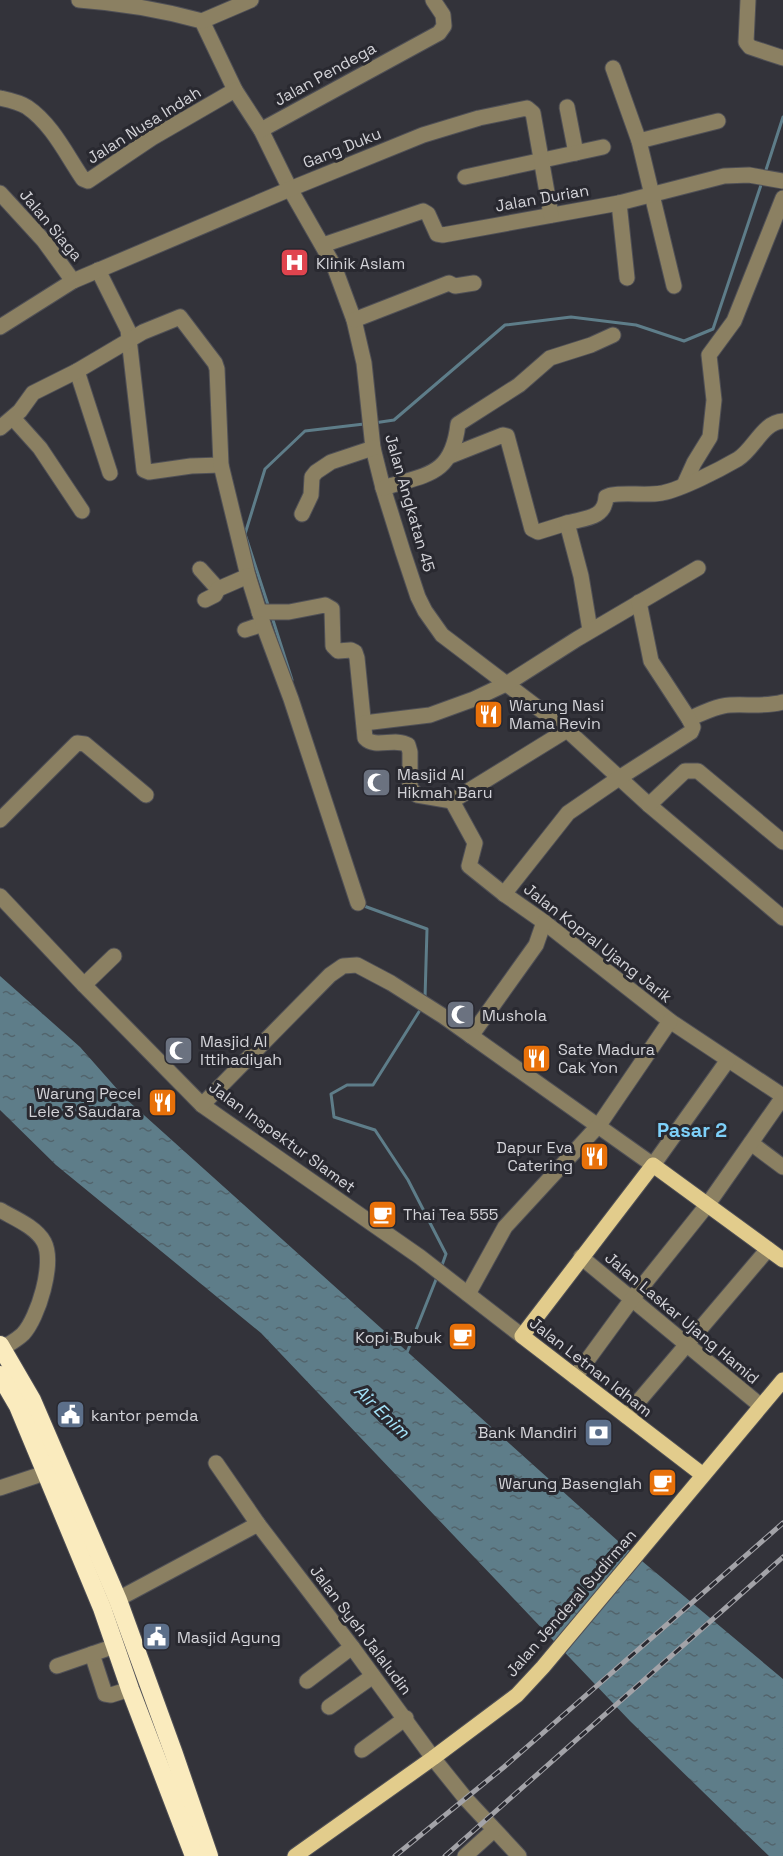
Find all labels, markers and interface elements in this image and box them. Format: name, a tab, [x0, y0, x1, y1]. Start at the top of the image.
street label: Jalan Pendega	[270, 37, 380, 111]
street label: Jalan Nusa Indah	[83, 82, 205, 168]
street label: Gang Duku	[300, 123, 384, 173]
street label: Jalan Durian	[494, 179, 590, 217]
street label: Jalan Siaga	[15, 185, 87, 265]
hospital icon: Klinik Aslam	[279, 247, 311, 279]
place label: Klinik Aslam	[316, 253, 405, 274]
street label: Jalan Angkatan 45	[380, 432, 440, 574]
place label: Warung Nasi Mama Revin	[509, 695, 604, 734]
restaurant icon: Warung Nasi Mama Revin	[472, 698, 504, 730]
place label: Masjid Al Hikmah Baru	[397, 764, 493, 803]
mosque icon: Masjid Al Hikmah Baru	[360, 767, 392, 799]
street label: Jalan Kopral Ujang Jarik	[520, 878, 677, 1008]
mosque icon: Mushola	[445, 999, 477, 1031]
place label: Mushola	[482, 1005, 547, 1026]
place label: Masjid Al Ittihadiyah	[200, 1031, 282, 1070]
mosque icon: Masjid Al Ittihadiyah	[163, 1034, 195, 1066]
place label: Sate Madura Cak Yon	[558, 1039, 655, 1078]
restaurant icon: Sate Madura Cak Yon	[521, 1042, 553, 1074]
street label: Jalan Inspektur Slamet	[204, 1077, 360, 1197]
place label: Warung Pecel Lele 3 Saudara	[29, 1083, 141, 1122]
restaurant icon: Warung Pecel Lele 3 Saudara	[146, 1086, 178, 1118]
district label: Pasar 2	[657, 1117, 727, 1143]
place label: Dapur Eva Catering	[496, 1137, 573, 1176]
restaurant icon: Dapur Eva Catering	[578, 1140, 610, 1172]
cafe icon: Thai Tea 555	[366, 1198, 398, 1230]
place label: Thai Tea 555	[403, 1204, 498, 1225]
street label: Jalan Laskar Ujang Hamid	[601, 1247, 763, 1389]
street label: Jalan Letnan Idham	[525, 1312, 657, 1422]
cafe icon: Kopi Bubuk	[447, 1321, 479, 1353]
place label: Kopi Bubuk	[355, 1327, 442, 1348]
water label: Air Enim	[349, 1379, 415, 1443]
public building icon: kantor pemda	[54, 1399, 86, 1431]
place label: kantor pemda	[91, 1405, 198, 1426]
bank icon: Bank Mandiri	[582, 1416, 614, 1448]
place label: Bank Mandiri	[478, 1422, 577, 1443]
cafe icon: Warung Basenglah	[647, 1467, 679, 1499]
place label: Warung Basenglah	[498, 1473, 642, 1494]
street label: Jalan Jenderal Sudirman	[501, 1525, 641, 1681]
street label: Jalan Syeh Jalaludin	[305, 1561, 417, 1699]
public building icon: Masjid Agung	[140, 1621, 172, 1653]
place label: Masjid Agung	[177, 1627, 281, 1648]

